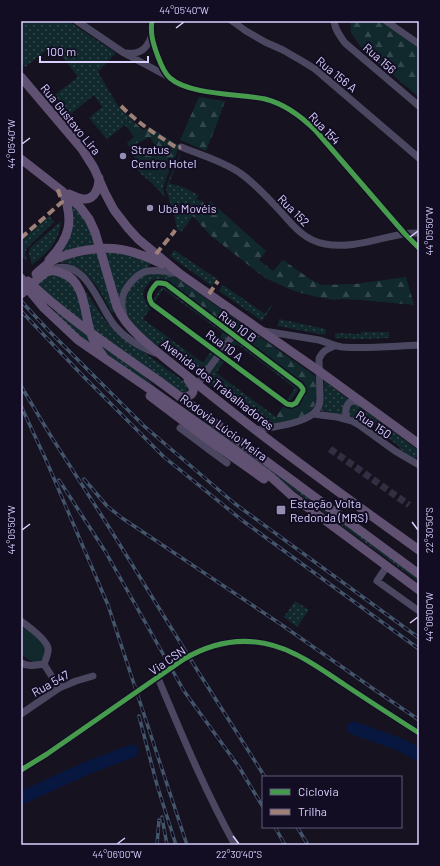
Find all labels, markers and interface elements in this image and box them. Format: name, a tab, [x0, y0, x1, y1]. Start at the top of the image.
text: 44°05'40"W	[159, 4, 209, 16]
scale bar	[40, 38, 148, 64]
street label: Rua 156	[361, 40, 399, 76]
text: 100 m	[46, 44, 76, 58]
street label: Rua 156 A	[314, 53, 360, 95]
street label: Rua Gustavo Lira	[38, 81, 104, 157]
street label: Rua 154	[306, 109, 344, 147]
text: 44°05'40"W	[5, 119, 17, 169]
place label: Stratus Centro Hotel	[131, 142, 196, 170]
marker: Stratus Centro Hotel	[118, 151, 128, 161]
street label: Rua 152	[275, 191, 313, 229]
place label: Ubá Movéis	[158, 201, 217, 215]
marker: Ubá Movéis	[145, 203, 155, 213]
text: 44°05'50"W	[423, 206, 435, 256]
street label: Rua 10 B	[217, 307, 259, 345]
street label: Rua 10 A	[204, 326, 246, 364]
street label: Avenida dos Trabalhadores	[159, 336, 277, 432]
street label: Rodovia Lúcio Meira	[178, 391, 270, 463]
street label: Rua 150	[354, 407, 394, 441]
place label: Estação Volta Redonda (MRS)	[290, 496, 368, 524]
marker: Estação Volta Redonda (MRS)	[275, 504, 287, 516]
text: 44°05'50"W	[5, 505, 17, 555]
text: 22°30'50"S	[423, 507, 435, 553]
text: 44°06'00"W	[423, 592, 435, 642]
street label: Via CSN	[146, 643, 188, 677]
street label: Rua 547	[29, 667, 71, 699]
legend	[262, 776, 402, 828]
text: Ciclovia	[298, 784, 339, 798]
text: Trilha	[298, 804, 327, 818]
text: 44°06'00"W	[92, 848, 142, 860]
text: 22°30'40"S	[216, 848, 262, 860]

